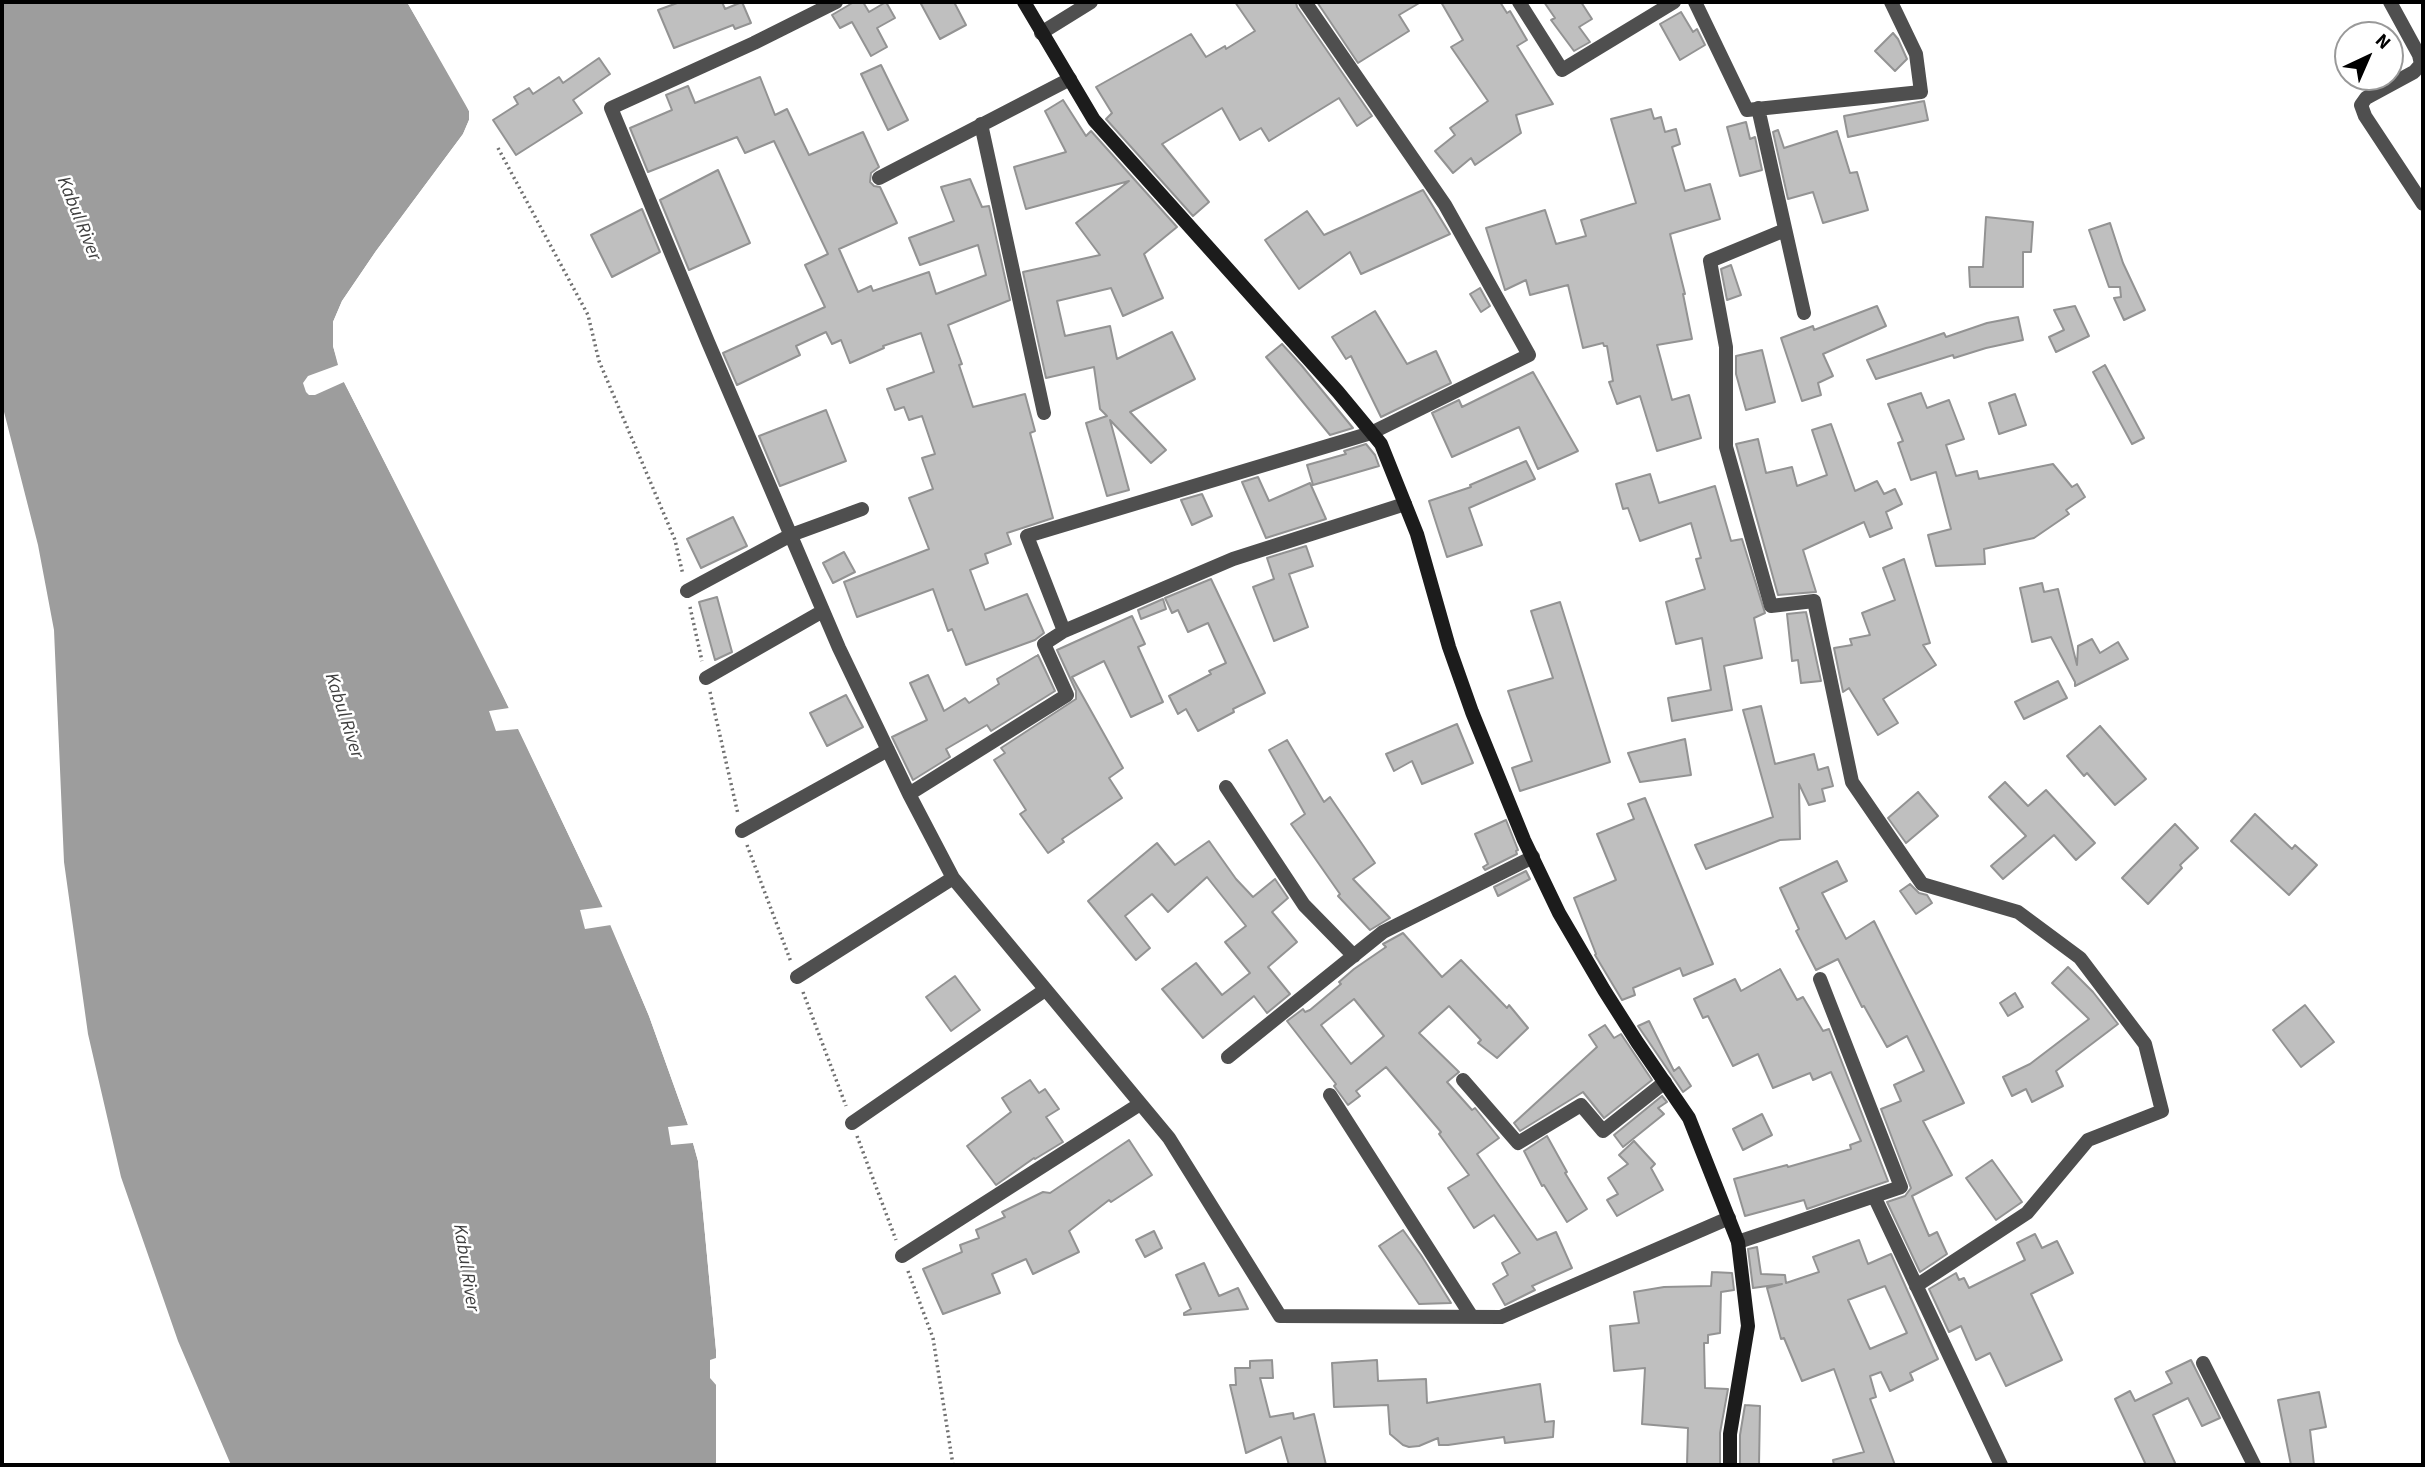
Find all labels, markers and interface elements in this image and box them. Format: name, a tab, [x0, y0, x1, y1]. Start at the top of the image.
north arrow	[2334, 21, 2404, 91]
text: N	[2369, 28, 2396, 56]
water label: Kabul River	[51, 174, 105, 264]
water label: Kabul River	[319, 670, 367, 762]
water label: Kabul River	[447, 1223, 483, 1313]

